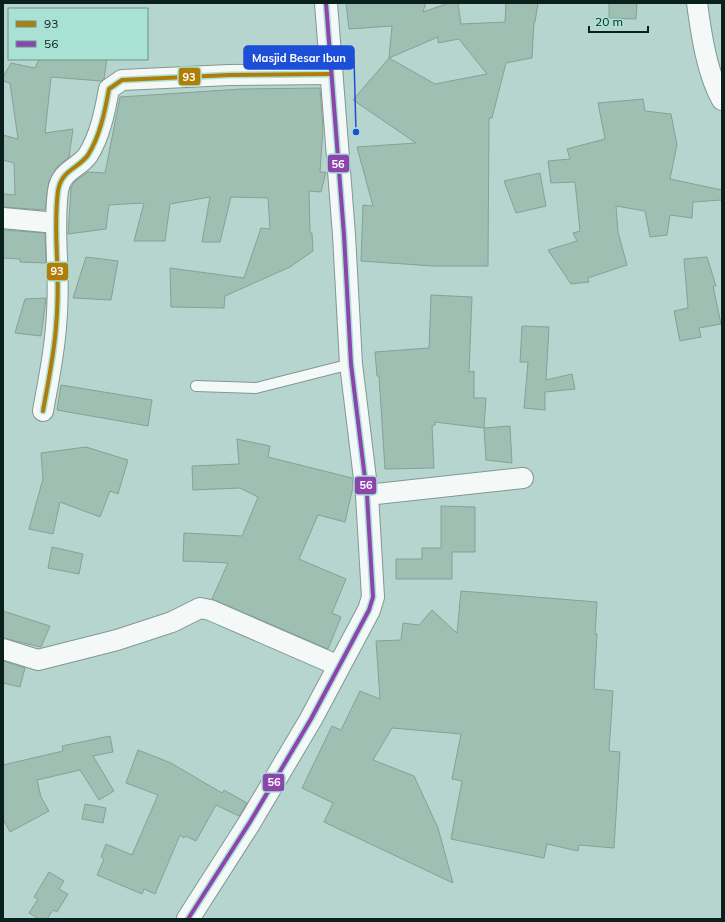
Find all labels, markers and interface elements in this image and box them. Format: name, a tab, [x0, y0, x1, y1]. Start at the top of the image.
legend	[8, 8, 148, 60]
scale bar	[589, 8, 648, 34]
text: 20 m	[595, 14, 623, 29]
text: 93	[44, 16, 58, 31]
text: 56	[44, 36, 58, 51]
callout: Masjid Besar Ibun	[244, 46, 354, 69]
text: Masjid Besar Ibun	[252, 51, 346, 65]
line badge: 93	[178, 67, 201, 86]
text: 93	[182, 70, 196, 84]
line badge: 56	[327, 154, 350, 173]
text: 56	[331, 157, 345, 171]
line badge: 93	[46, 262, 69, 281]
text: 93	[50, 264, 64, 278]
line badge: 56	[354, 476, 377, 495]
text: 56	[359, 478, 373, 492]
line badge: 56	[262, 773, 285, 792]
text: 56	[267, 775, 281, 789]

